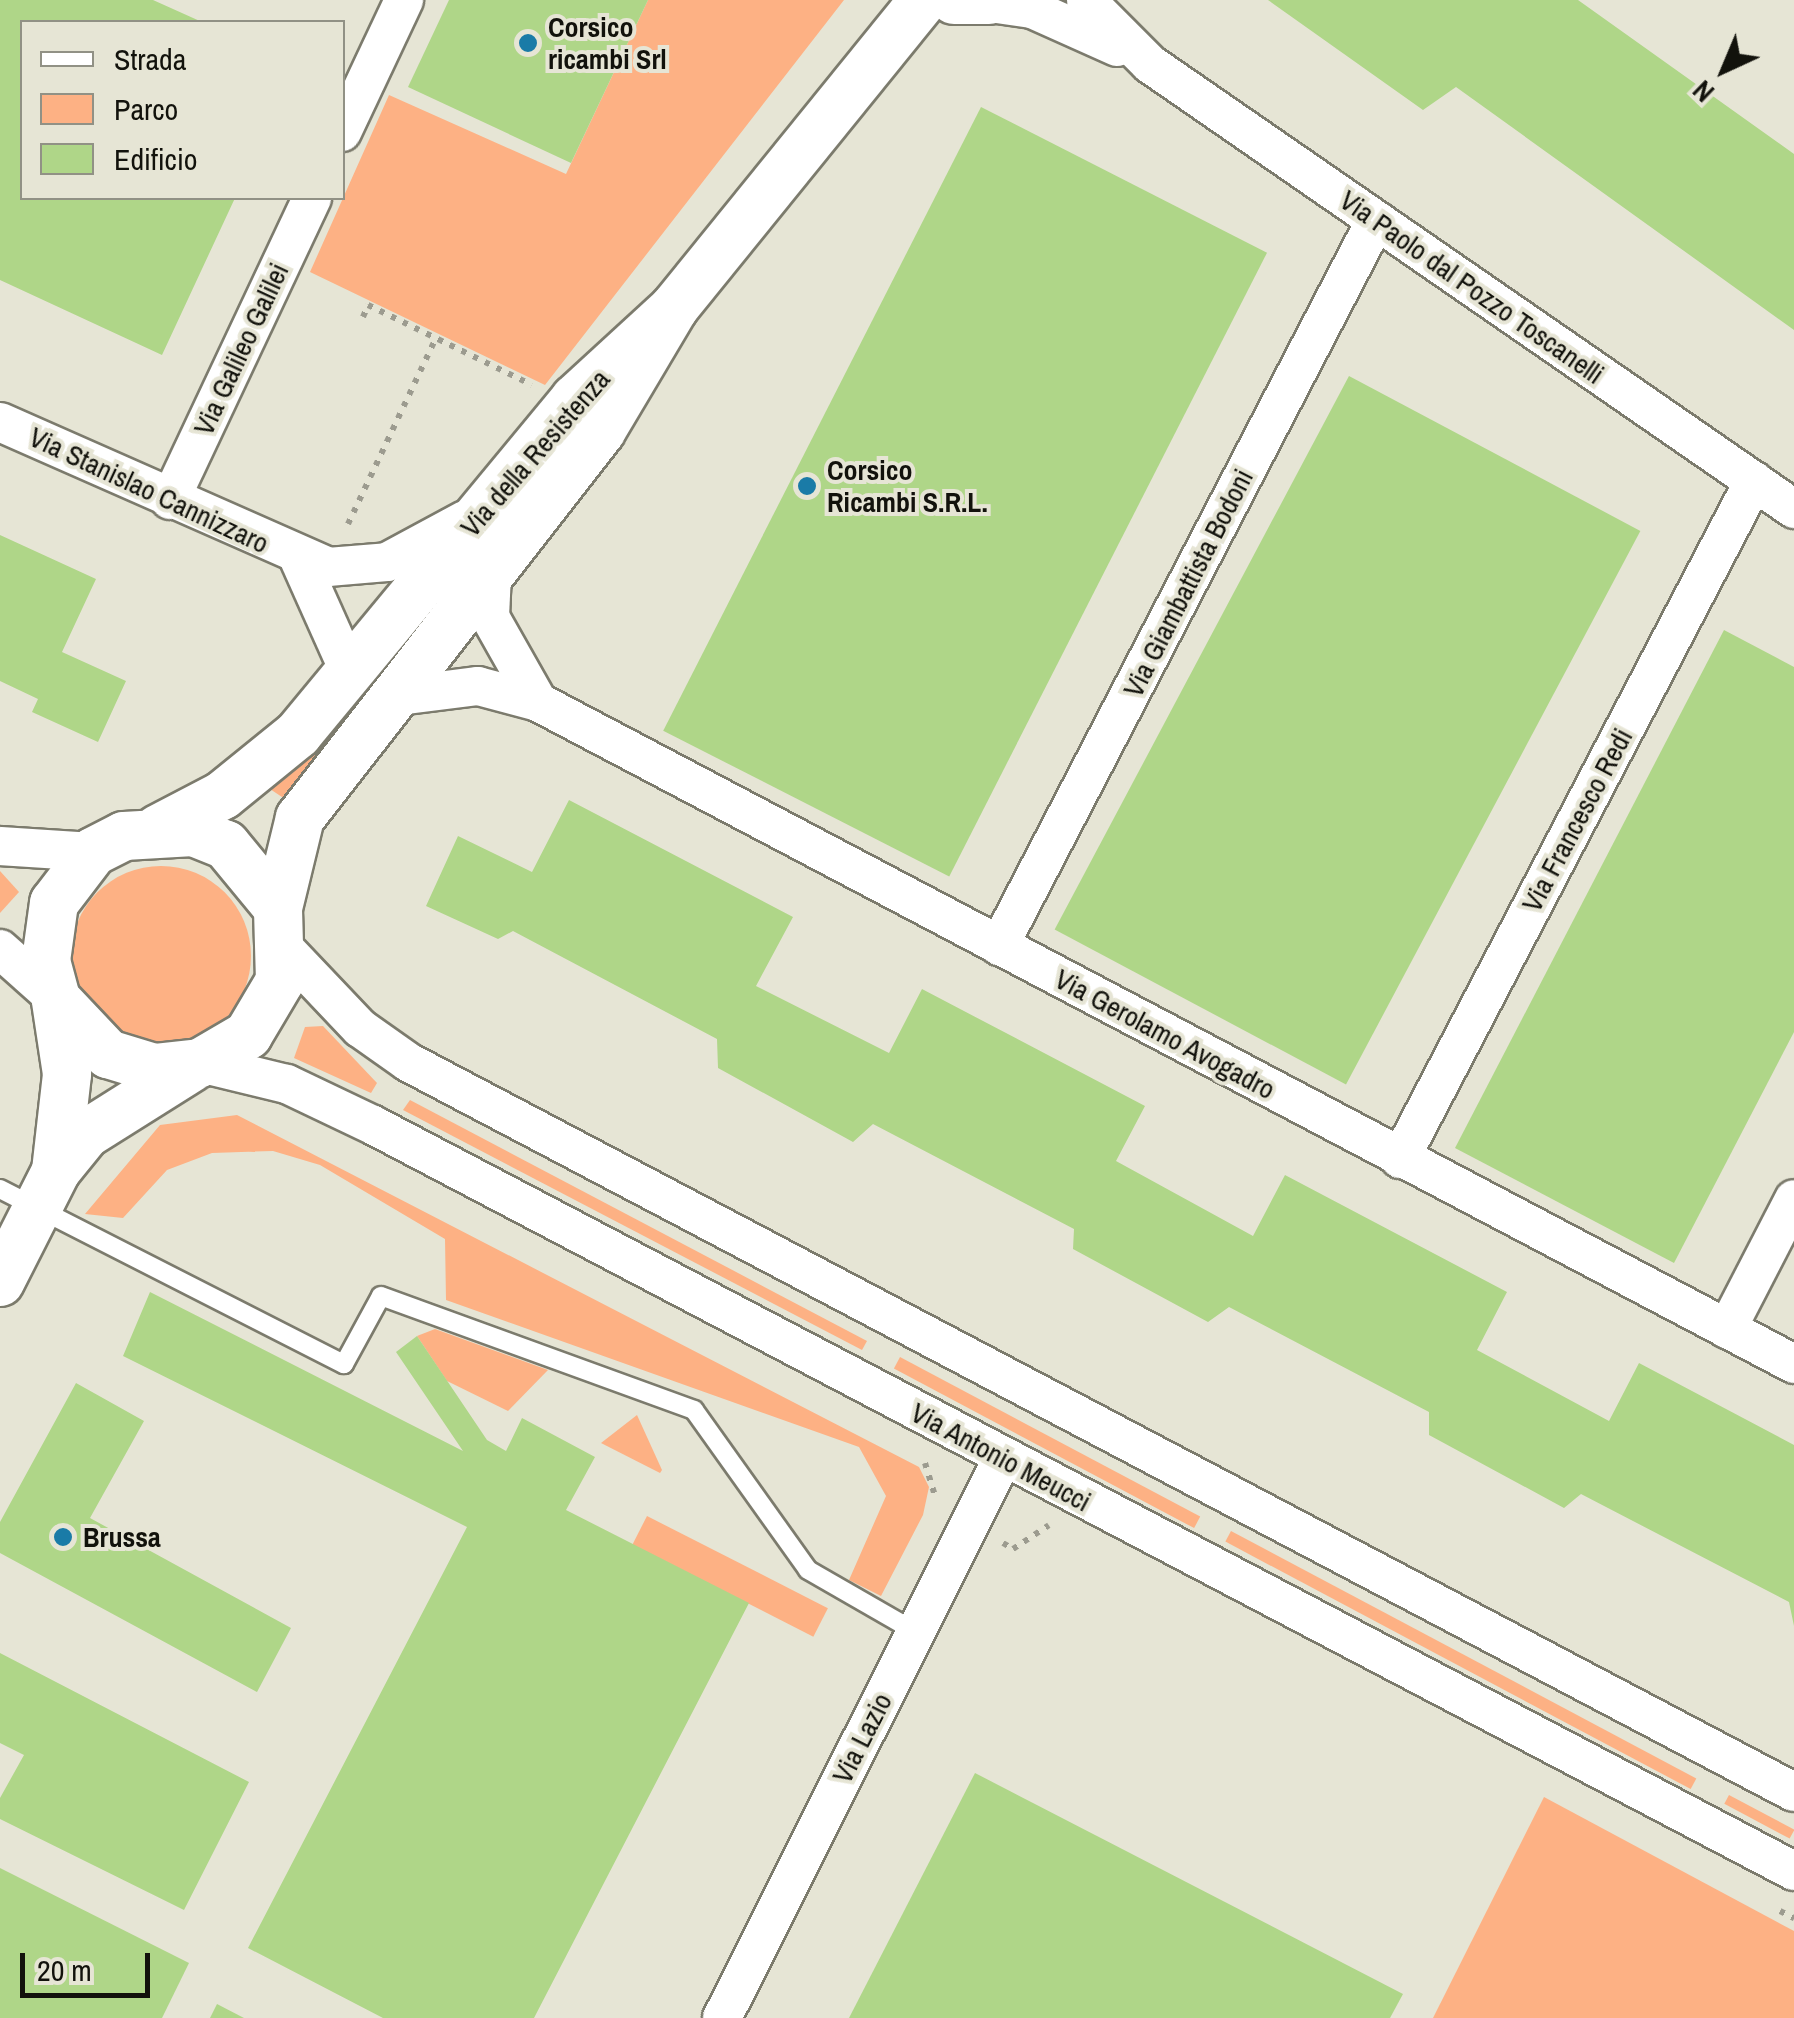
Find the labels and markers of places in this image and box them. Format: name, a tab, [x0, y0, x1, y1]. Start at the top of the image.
place label: Corsico ricambi Srl	[548, 10, 667, 76]
marker: Corsico ricambi Srl	[517, 32, 539, 54]
place label: Corsico Ricambi S.R.L.	[827, 453, 988, 519]
marker: Corsico Ricambi S.R.L.	[796, 475, 818, 497]
place label: Brussa	[83, 1520, 161, 1554]
marker: Brussa	[52, 1526, 74, 1548]

